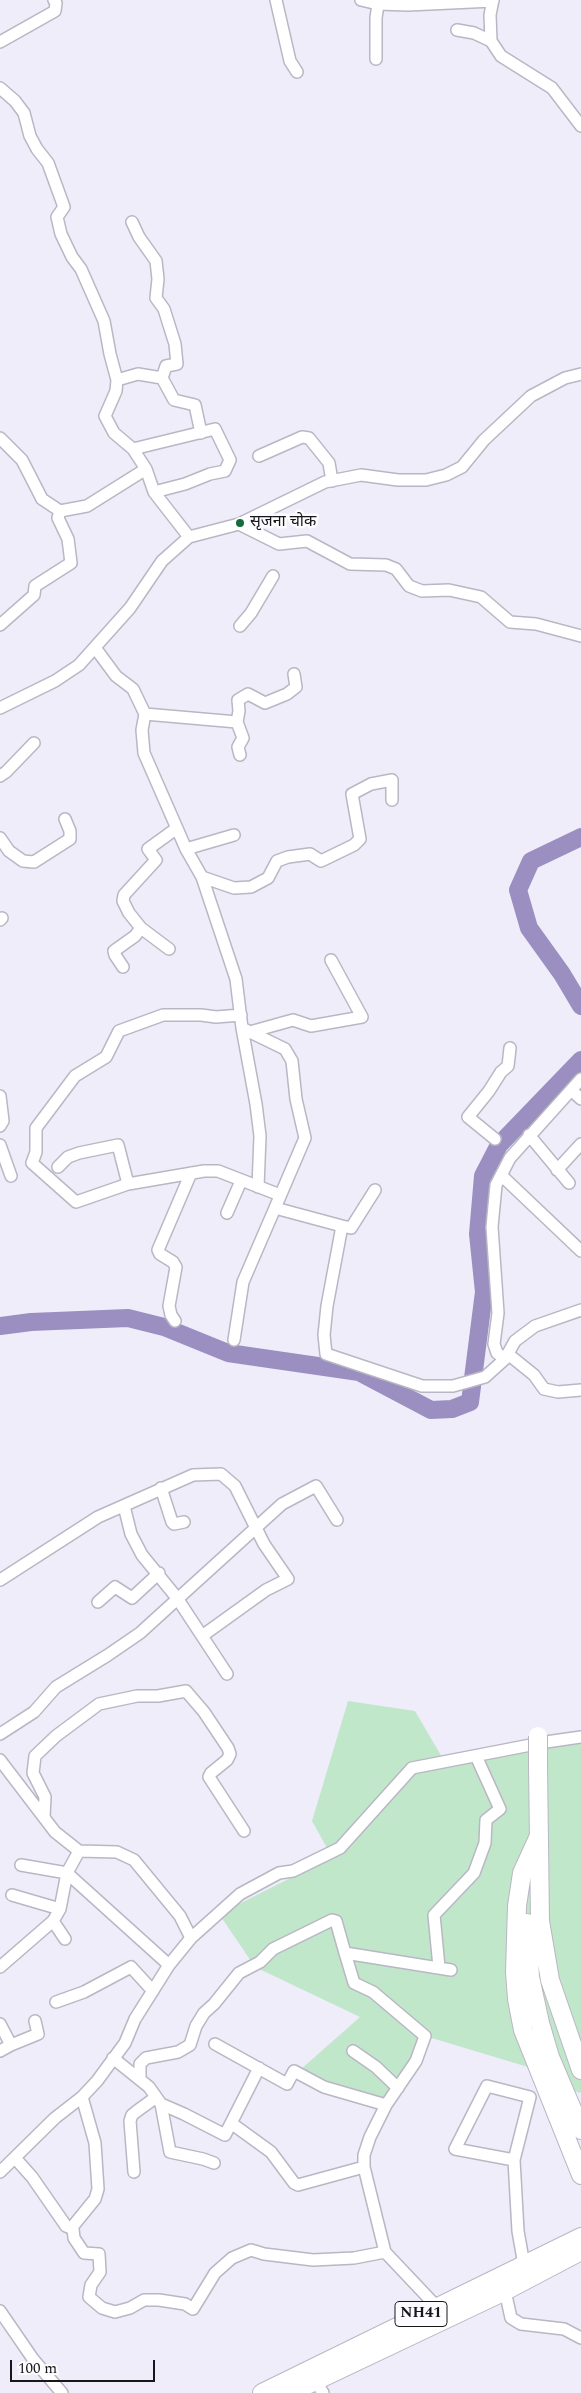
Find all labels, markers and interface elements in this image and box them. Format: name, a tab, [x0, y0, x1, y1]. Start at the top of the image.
place label: सृजना चोक	[250, 513, 316, 533]
marker: सृजना चोक	[234, 517, 246, 529]
road number: NH41	[395, 2302, 447, 2326]
scale bar	[12, 2350, 158, 2382]
text: 100 m	[18, 2357, 57, 2380]

